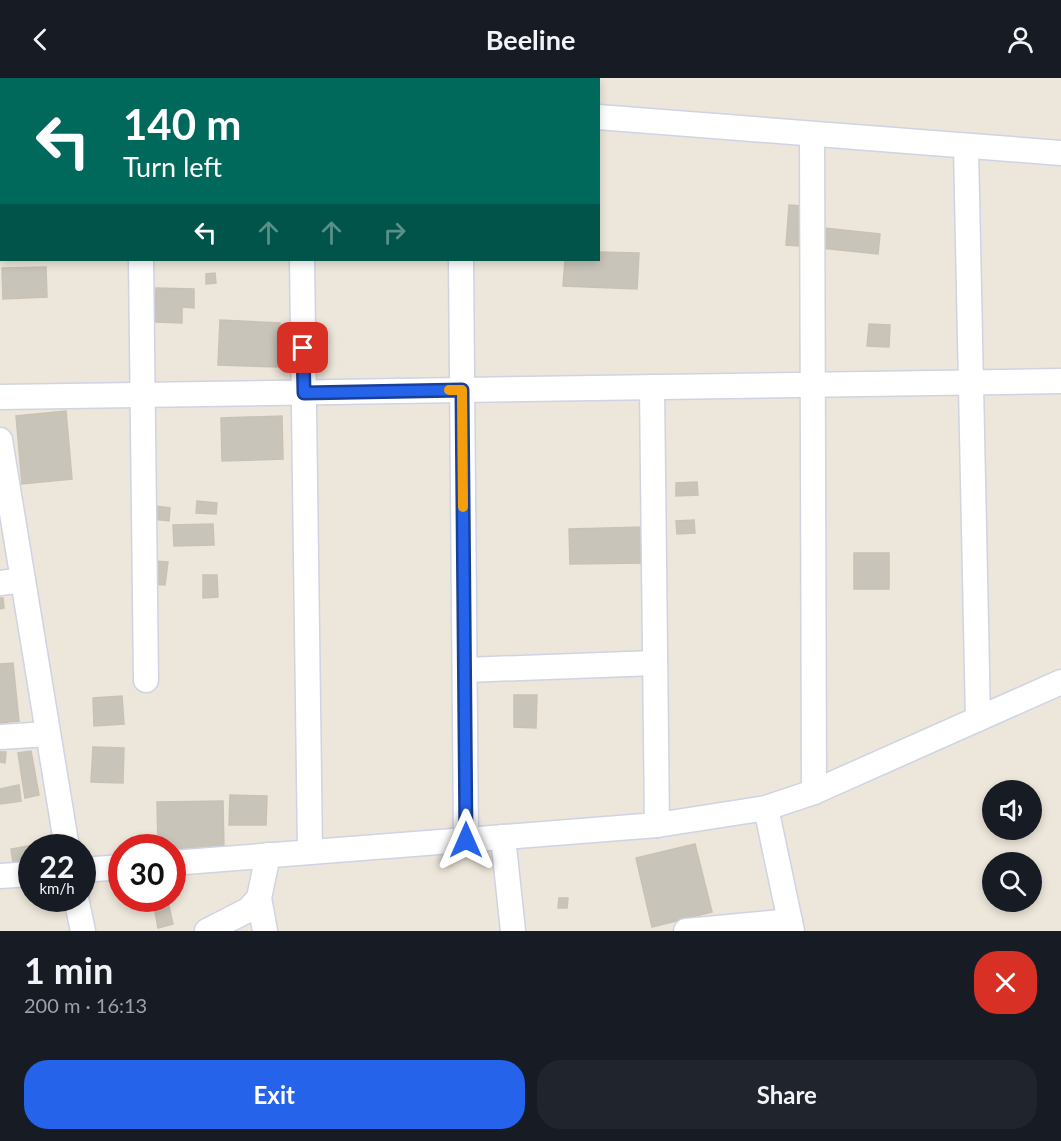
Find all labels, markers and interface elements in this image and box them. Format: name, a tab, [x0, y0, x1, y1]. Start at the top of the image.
icon: back	[24, 23, 57, 56]
text: Beeline	[486, 23, 575, 56]
icon: person	[1004, 23, 1037, 56]
text: 140 m	[123, 99, 241, 149]
icon: left	[24, 102, 102, 180]
text: Turn left	[123, 150, 222, 183]
icon: left	[189, 216, 222, 249]
icon: ahead	[252, 216, 285, 249]
icon: ahead	[315, 216, 348, 249]
icon: right	[378, 216, 411, 249]
pin	[277, 322, 328, 373]
icon: arrive	[286, 331, 319, 364]
map controls	[982, 780, 1042, 912]
button: sound	[982, 780, 1042, 840]
position arrow	[434, 808, 498, 872]
speed limit sign: 30	[108, 834, 186, 912]
text: 22	[40, 848, 74, 884]
button: search	[982, 852, 1042, 912]
text: km/h	[39, 879, 75, 897]
text: 1 min	[24, 948, 113, 992]
button: close	[974, 951, 1037, 1014]
text: 200 m · 16:13	[24, 993, 147, 1017]
button: Exit	[24, 1060, 525, 1129]
button: Share	[537, 1060, 1037, 1129]

